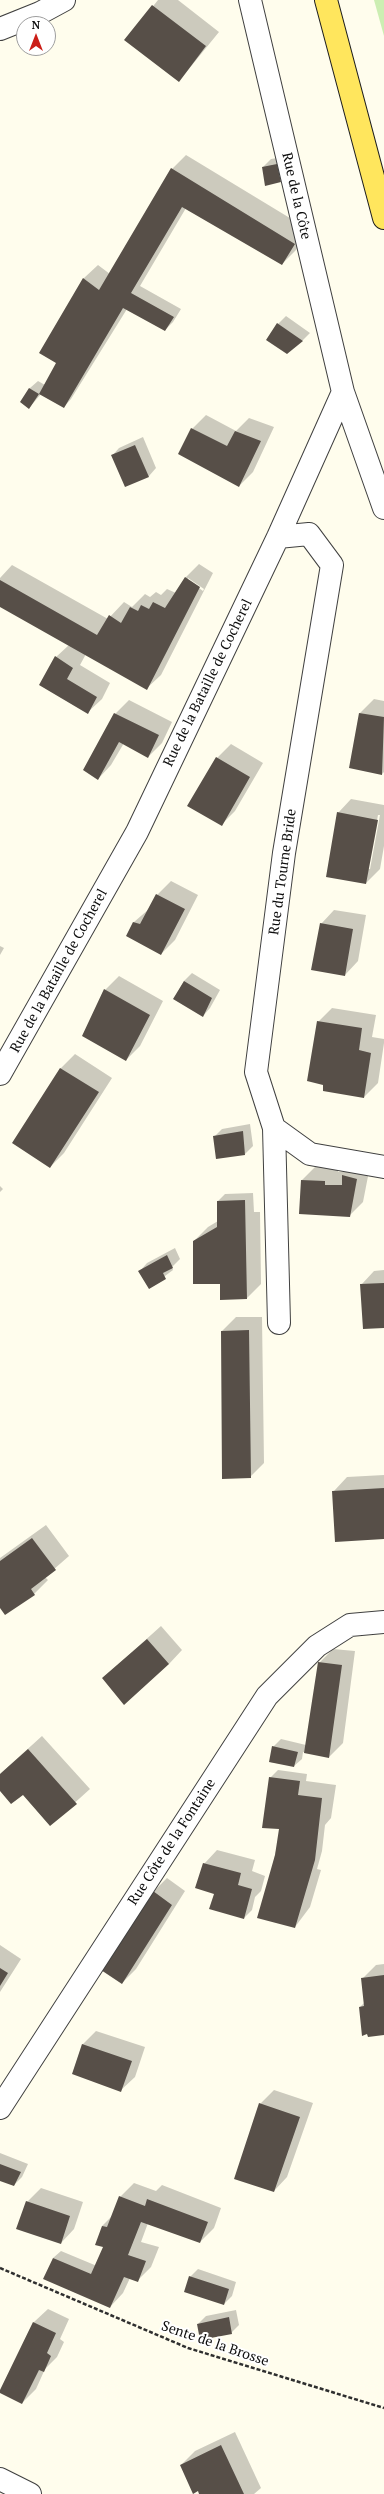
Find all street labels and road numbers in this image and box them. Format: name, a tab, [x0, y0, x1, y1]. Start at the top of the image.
street label: Rue de la Côte	[278, 151, 314, 241]
street label: Rue de la Bataille de Cocherel	[160, 596, 256, 770]
street label: Rue du Tourne Bride	[266, 808, 300, 936]
street label: Rue de la Bataille de Cocherel	[7, 886, 111, 1056]
street label: Rue Côte de la Fontaine	[125, 1775, 219, 1909]
street label: Sente de la Brosse	[159, 2318, 271, 2370]

